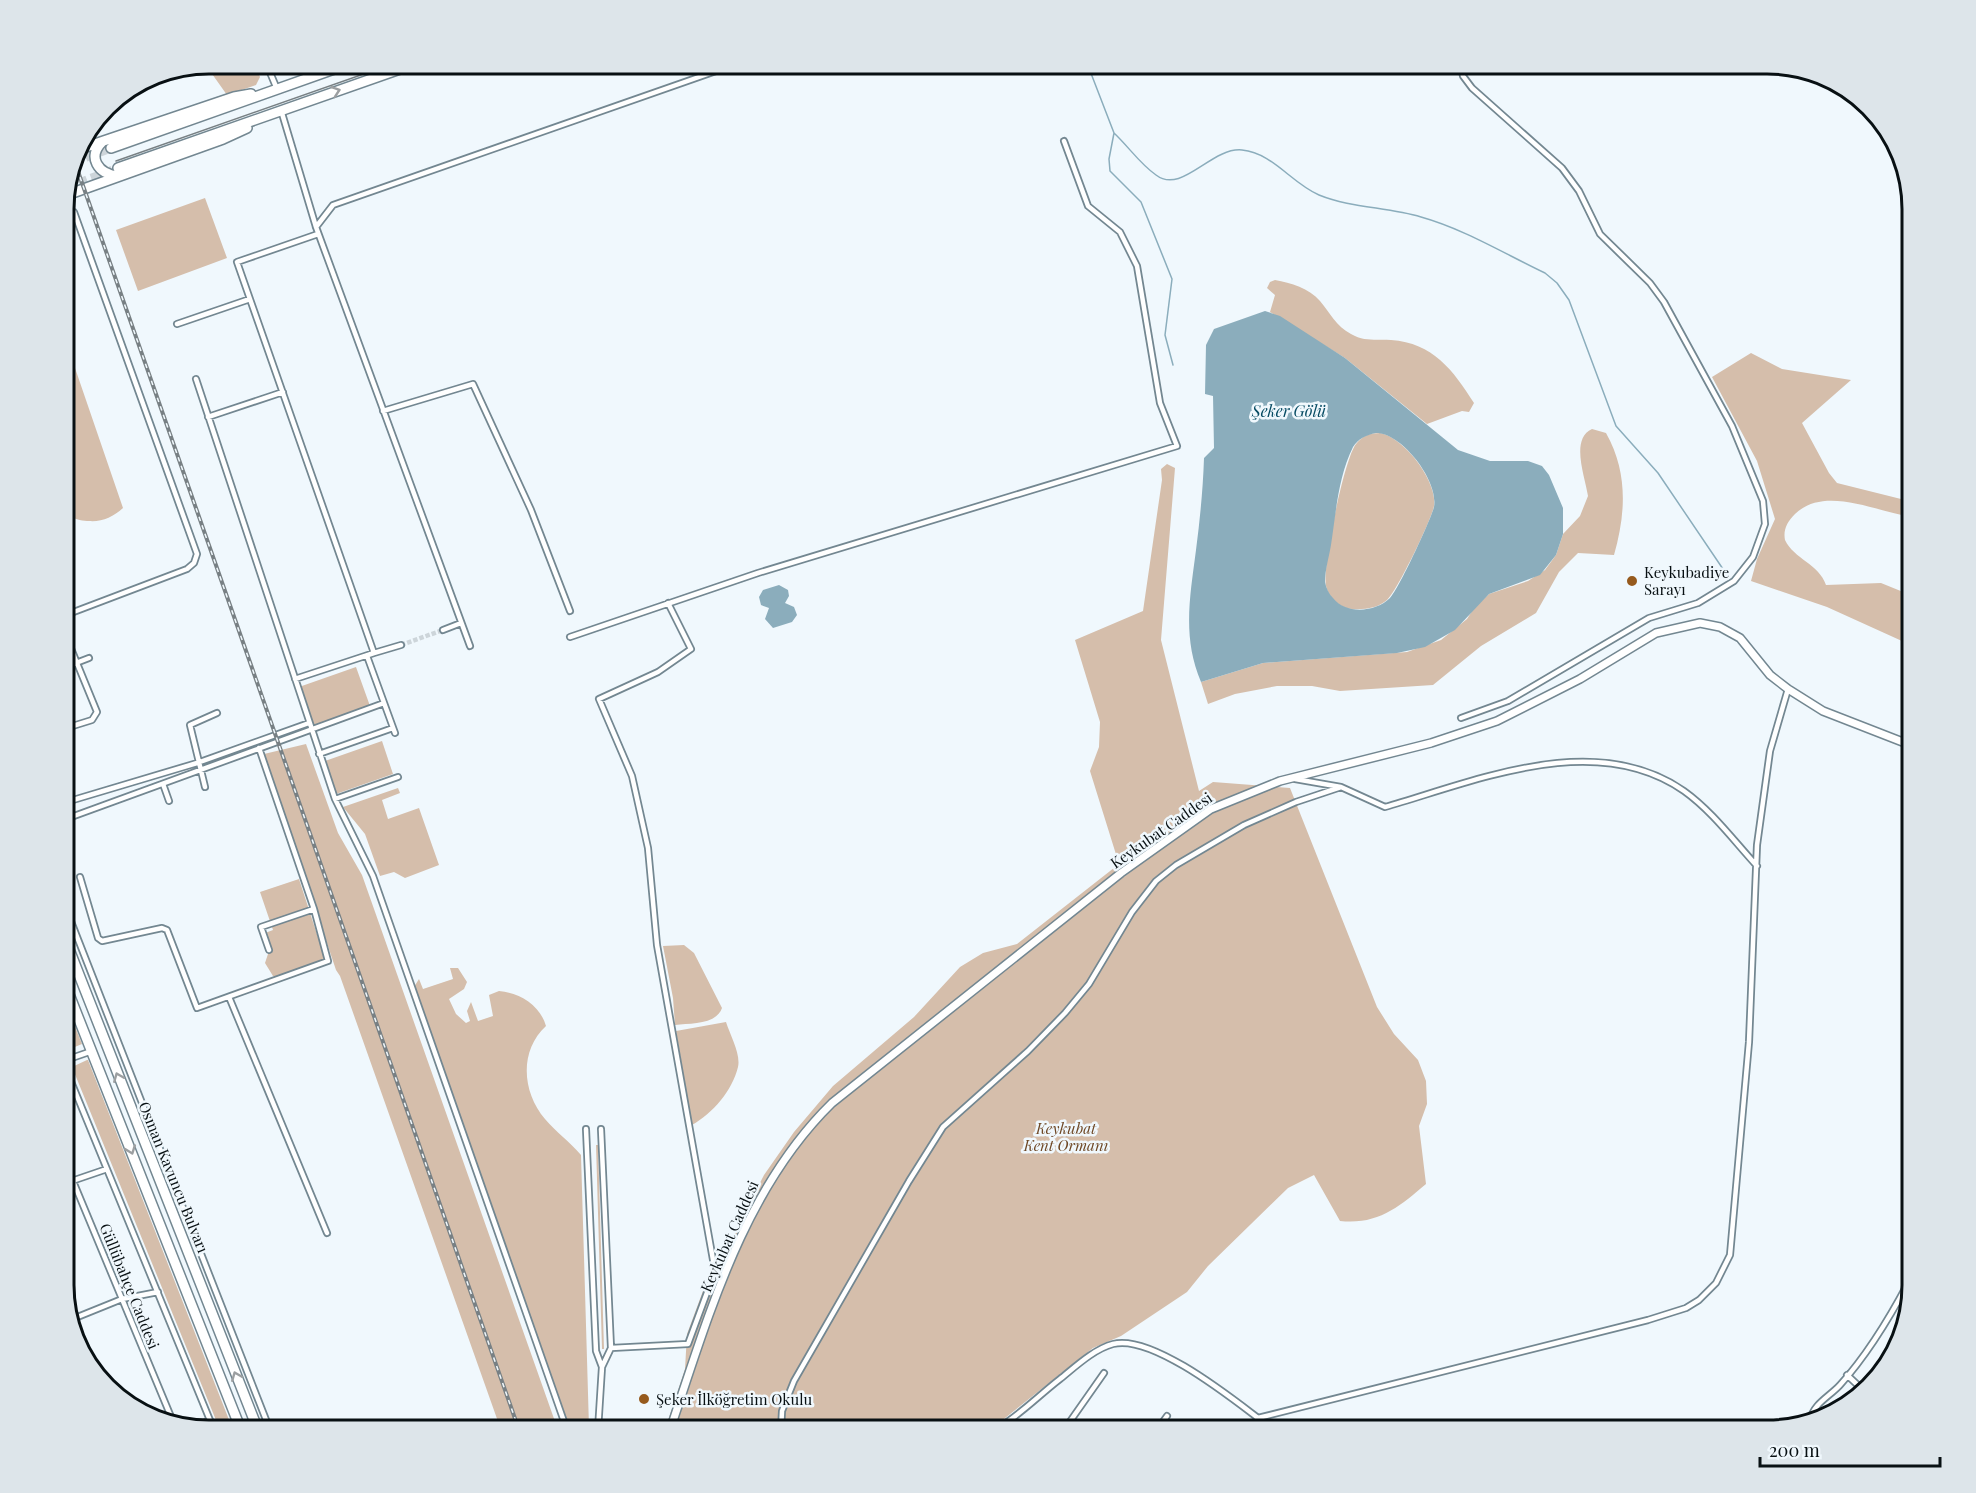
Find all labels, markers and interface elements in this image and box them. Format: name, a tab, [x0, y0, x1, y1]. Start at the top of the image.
one-way arrow	[330, 86, 341, 99]
water label: Şeker Gölü	[1251, 400, 1326, 421]
place label: Keykubadiye Sarayı	[1644, 562, 1729, 599]
marker: Keykubadiye Sarayı	[1625, 574, 1639, 588]
street label: Keykubat Caddesi	[1106, 787, 1216, 873]
one-way arrow	[113, 1072, 125, 1083]
street label: Osman Kavuncu Bulvarı	[134, 1098, 214, 1256]
park label: Keykubat Kent Ormanı	[1023, 1118, 1108, 1155]
one-way arrow	[124, 1144, 137, 1155]
street label: Keykubat Caddesi	[695, 1177, 763, 1295]
street label: Güllübahçe Caddesi	[96, 1220, 165, 1352]
one-way arrow	[231, 1371, 243, 1382]
place label: Şeker İlköğretim Okulu	[656, 1389, 812, 1409]
marker: Şeker İlköğretim Okulu	[637, 1392, 651, 1406]
scale bar	[1760, 1430, 1940, 1468]
text: 200 m	[1769, 1438, 1820, 1462]

